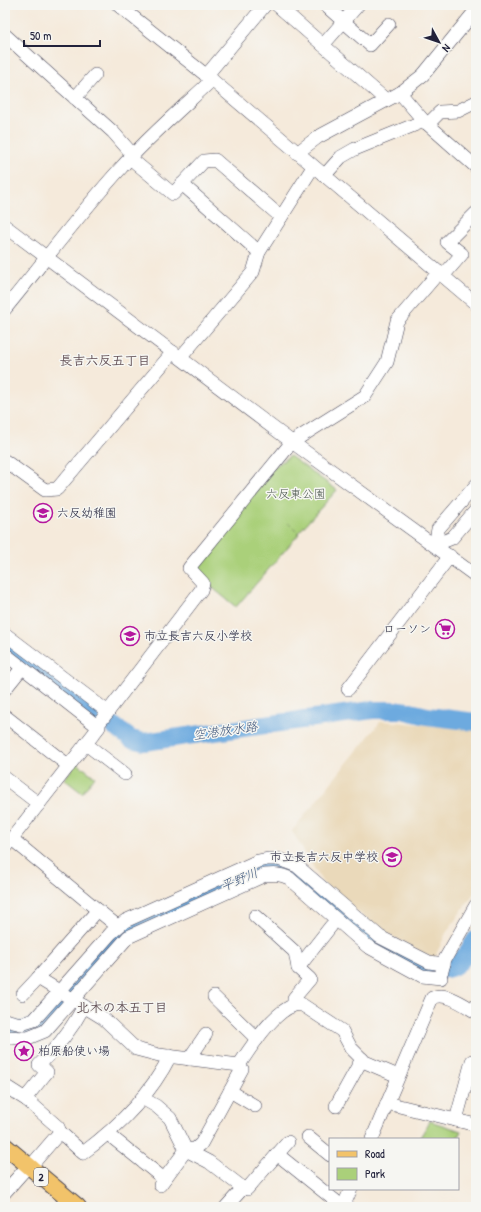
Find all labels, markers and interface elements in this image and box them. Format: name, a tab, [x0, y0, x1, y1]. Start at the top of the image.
scale bar	[24, 22, 100, 48]
north arrow	[419, 22, 459, 62]
text: 50 m	[30, 27, 51, 44]
text: N	[439, 42, 454, 55]
district label: 長吉六反五丁目	[59, 351, 151, 369]
park label: 六反東公園	[266, 485, 326, 502]
school or university icon: 六反幼稚園	[32, 502, 54, 524]
place label: 六反幼稚園	[57, 504, 117, 521]
supermarket icon: ローソン	[434, 618, 456, 640]
place label: ローソン	[383, 620, 431, 637]
school or university icon: 市立長吉六反小学校	[119, 625, 141, 647]
place label: 市立長吉六反小学校	[144, 627, 252, 644]
water label: 空港放水路	[192, 716, 259, 743]
school or university icon: 市立長吉六反中学校	[381, 846, 403, 868]
place label: 市立長吉六反中学校	[270, 848, 378, 865]
water label: 平野川	[218, 863, 260, 895]
district label: 北木の本五丁目	[76, 998, 168, 1016]
place icon: 柏原船使い場	[13, 1040, 35, 1062]
place label: 柏原船使い場	[38, 1042, 110, 1059]
legend	[329, 1138, 459, 1190]
text: Road	[365, 1145, 385, 1162]
text: Park	[365, 1165, 385, 1182]
road number: 2	[34, 1168, 48, 1186]

